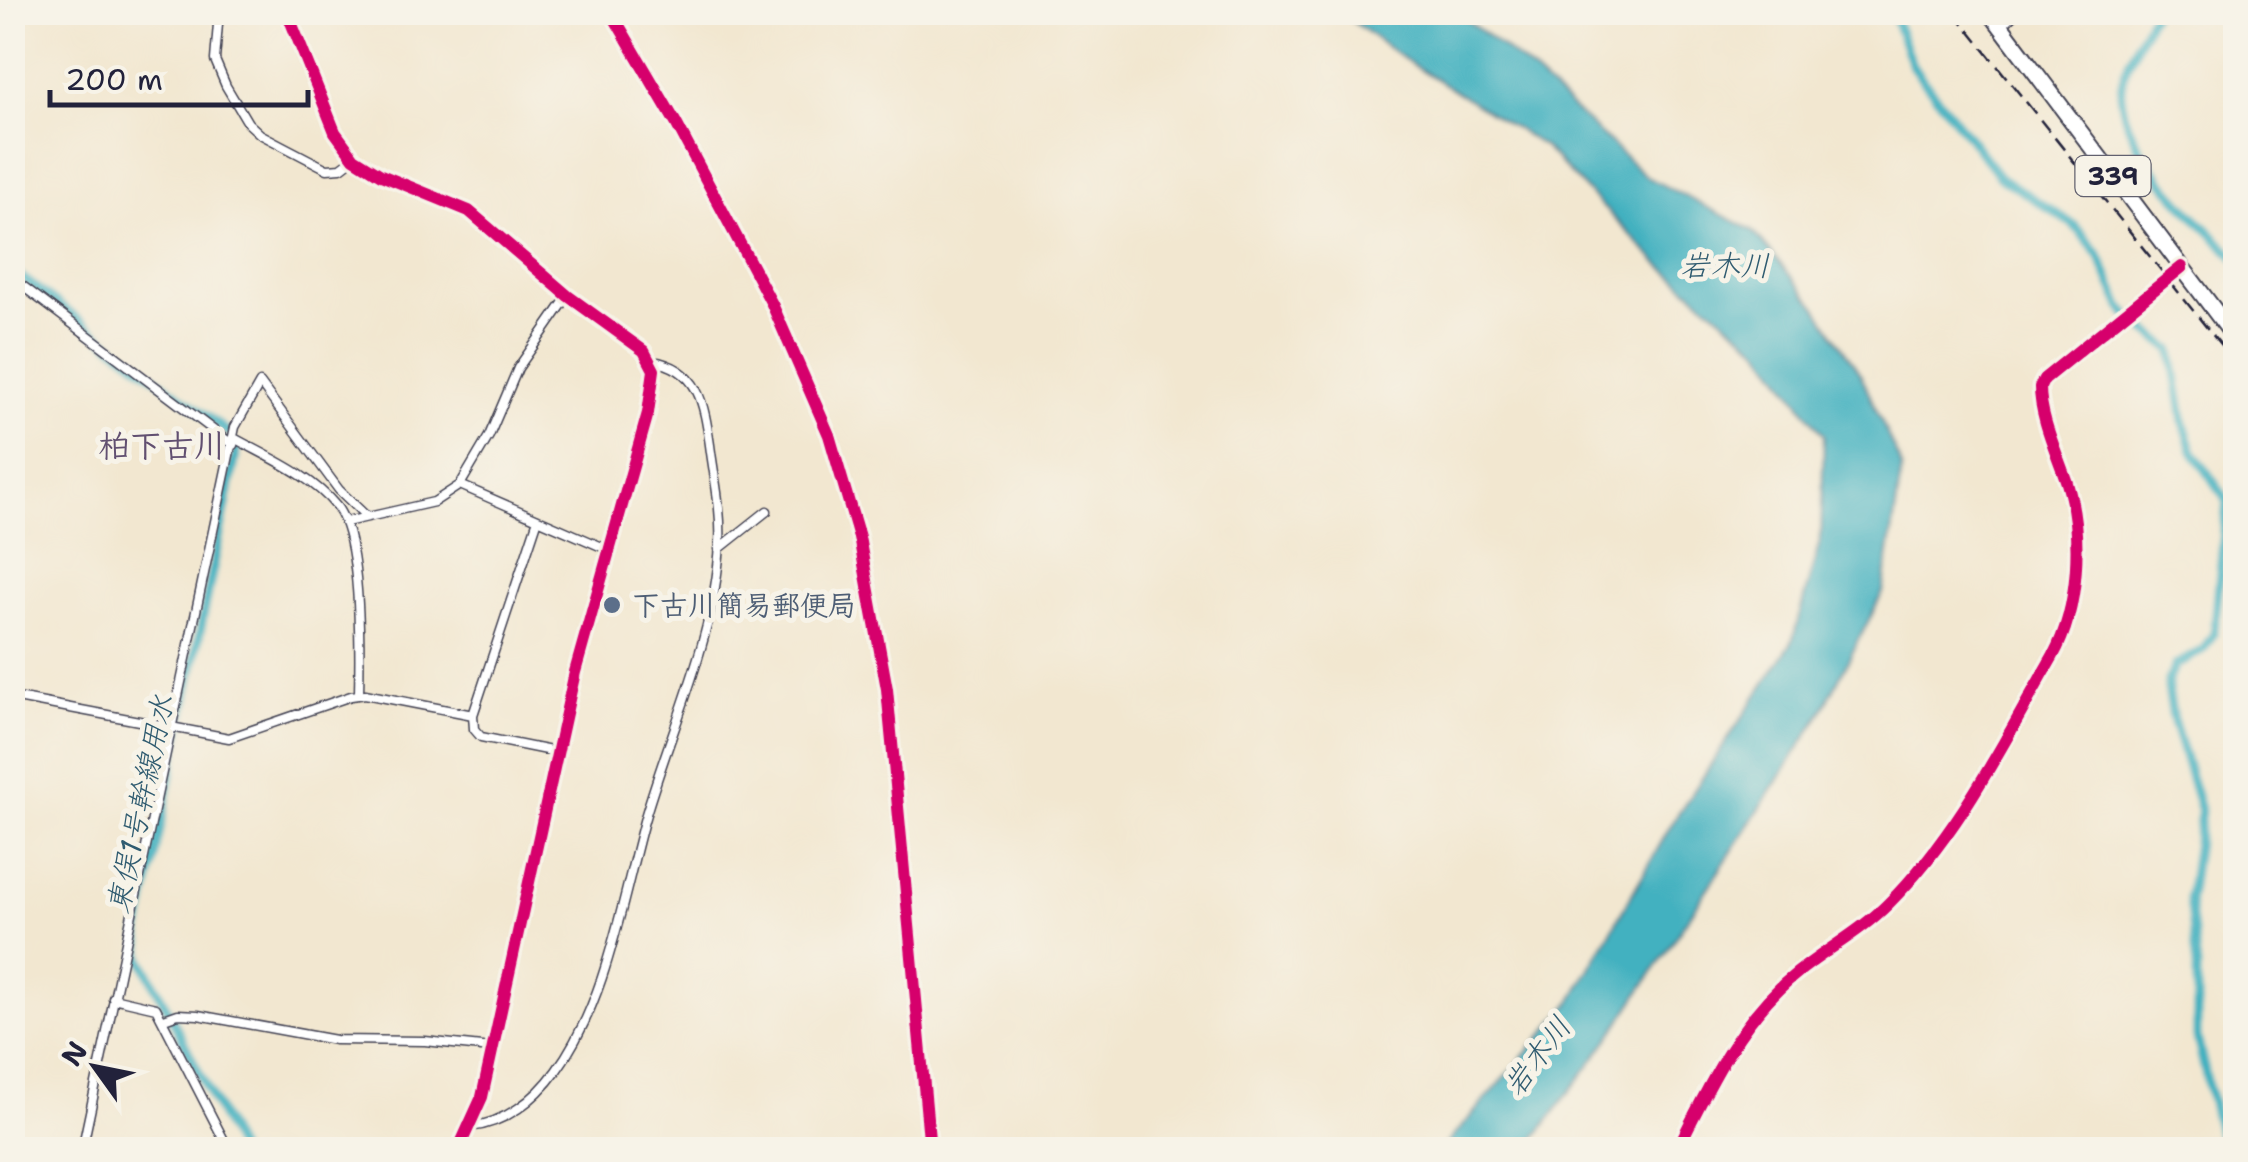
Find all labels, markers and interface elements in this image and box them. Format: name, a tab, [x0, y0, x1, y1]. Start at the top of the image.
scale bar	[50, 45, 308, 107]
text: 200 m	[65, 59, 163, 100]
road number: 339	[2076, 156, 2150, 196]
water label: 岩木川	[1680, 245, 1770, 286]
district label: 柏下古川	[98, 424, 226, 467]
place label: 下古川簡易郵便局	[632, 586, 856, 624]
marker: 下古川簡易郵便局	[601, 594, 623, 616]
water label: 東俣1号幹線用水	[97, 691, 183, 917]
water label: 岩木川	[1494, 1008, 1580, 1104]
north arrow	[45, 1017, 145, 1117]
text: N	[52, 1034, 96, 1073]

